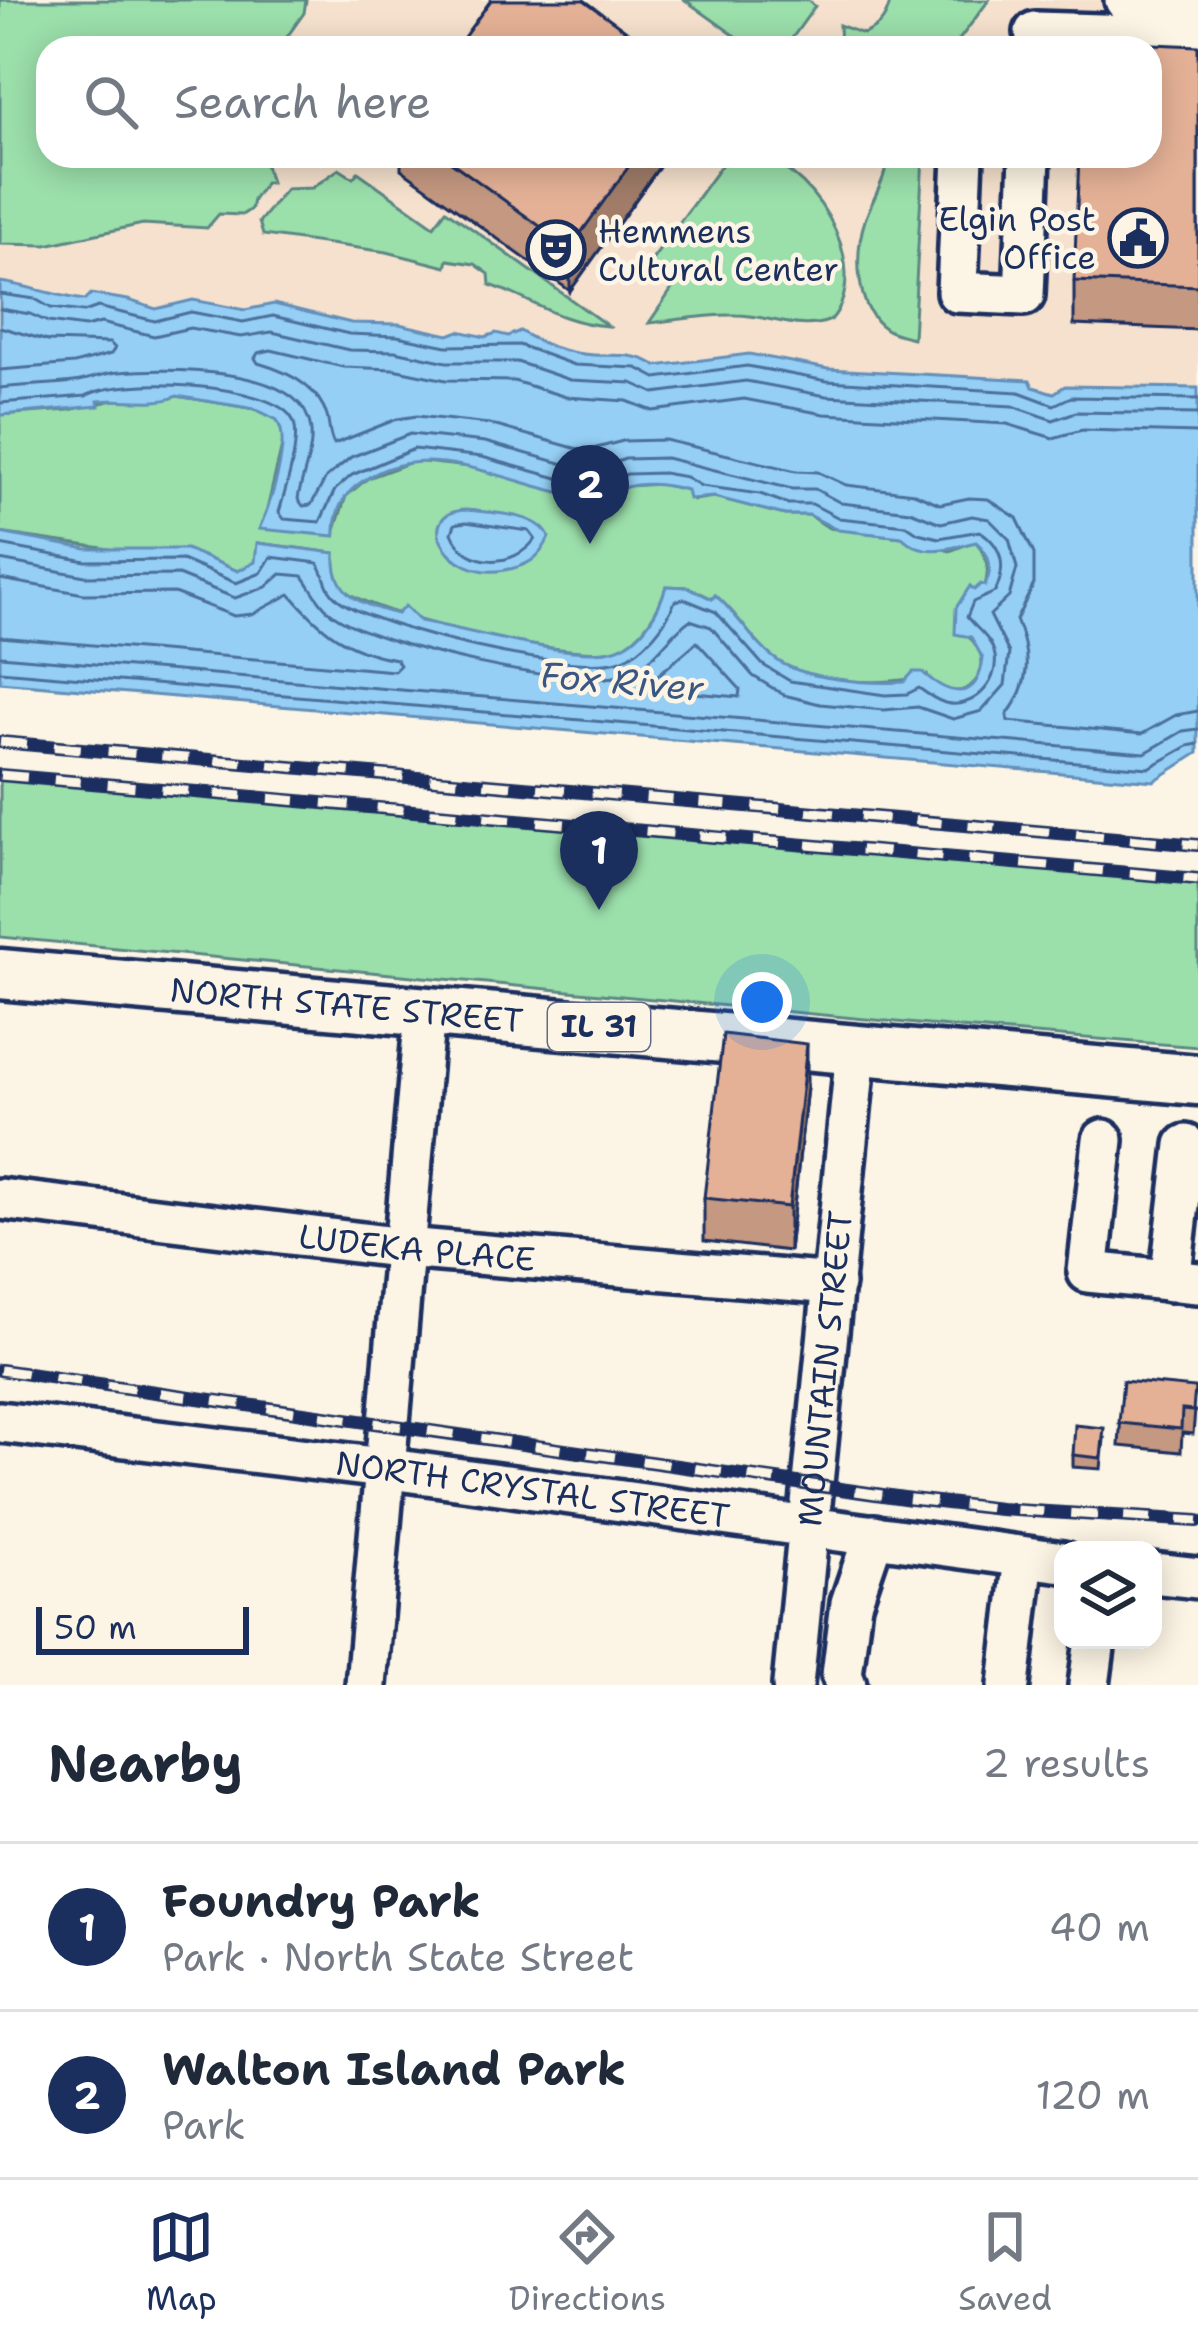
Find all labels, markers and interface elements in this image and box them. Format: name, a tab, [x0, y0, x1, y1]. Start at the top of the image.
search box	[36, 36, 1162, 168]
icon: search	[78, 69, 144, 135]
text: Search here	[174, 72, 431, 132]
place label: Elgin Post Office	[938, 197, 1096, 280]
public building icon: Elgin Post Office	[1107, 207, 1169, 269]
place label: Hemmens Cultural Center	[598, 209, 839, 292]
theatre icon: Hemmens Cultural Center	[525, 219, 587, 281]
pin: 2	[551, 445, 629, 544]
water label: Fox River	[538, 650, 707, 713]
pin: 1	[560, 811, 638, 910]
street label: NORTH STATE STREET	[168, 967, 525, 1043]
your location	[732, 972, 792, 1032]
road number: IL 31	[548, 1003, 650, 1051]
street label: MOUNTAIN STREET	[787, 1209, 863, 1529]
street label: LUDEKA PLACE	[296, 1213, 537, 1282]
street label: NORTH CRYSTAL STREET	[333, 1441, 733, 1539]
map controls	[1054, 1541, 1162, 1649]
button: layers	[1054, 1541, 1162, 1649]
scale bar	[36, 1601, 249, 1654]
text: 50 m	[54, 1605, 137, 1650]
text: Nearby	[48, 1729, 243, 1797]
text: 2 results	[983, 1737, 1150, 1789]
text: Foundry Park	[162, 1871, 481, 1931]
text: 1	[78, 1901, 96, 1953]
text: 40 m	[1049, 1901, 1150, 1953]
text: Park · North State Street	[162, 1931, 634, 1983]
text: Walton Island Park	[162, 2039, 626, 2099]
text: 2	[73, 2069, 101, 2121]
text: 120 m	[1035, 2069, 1150, 2121]
text: Park	[162, 2099, 246, 2151]
tab: Map	[146, 2204, 217, 2321]
tab: Directions	[509, 2204, 666, 2321]
tab: Saved	[958, 2204, 1052, 2321]

